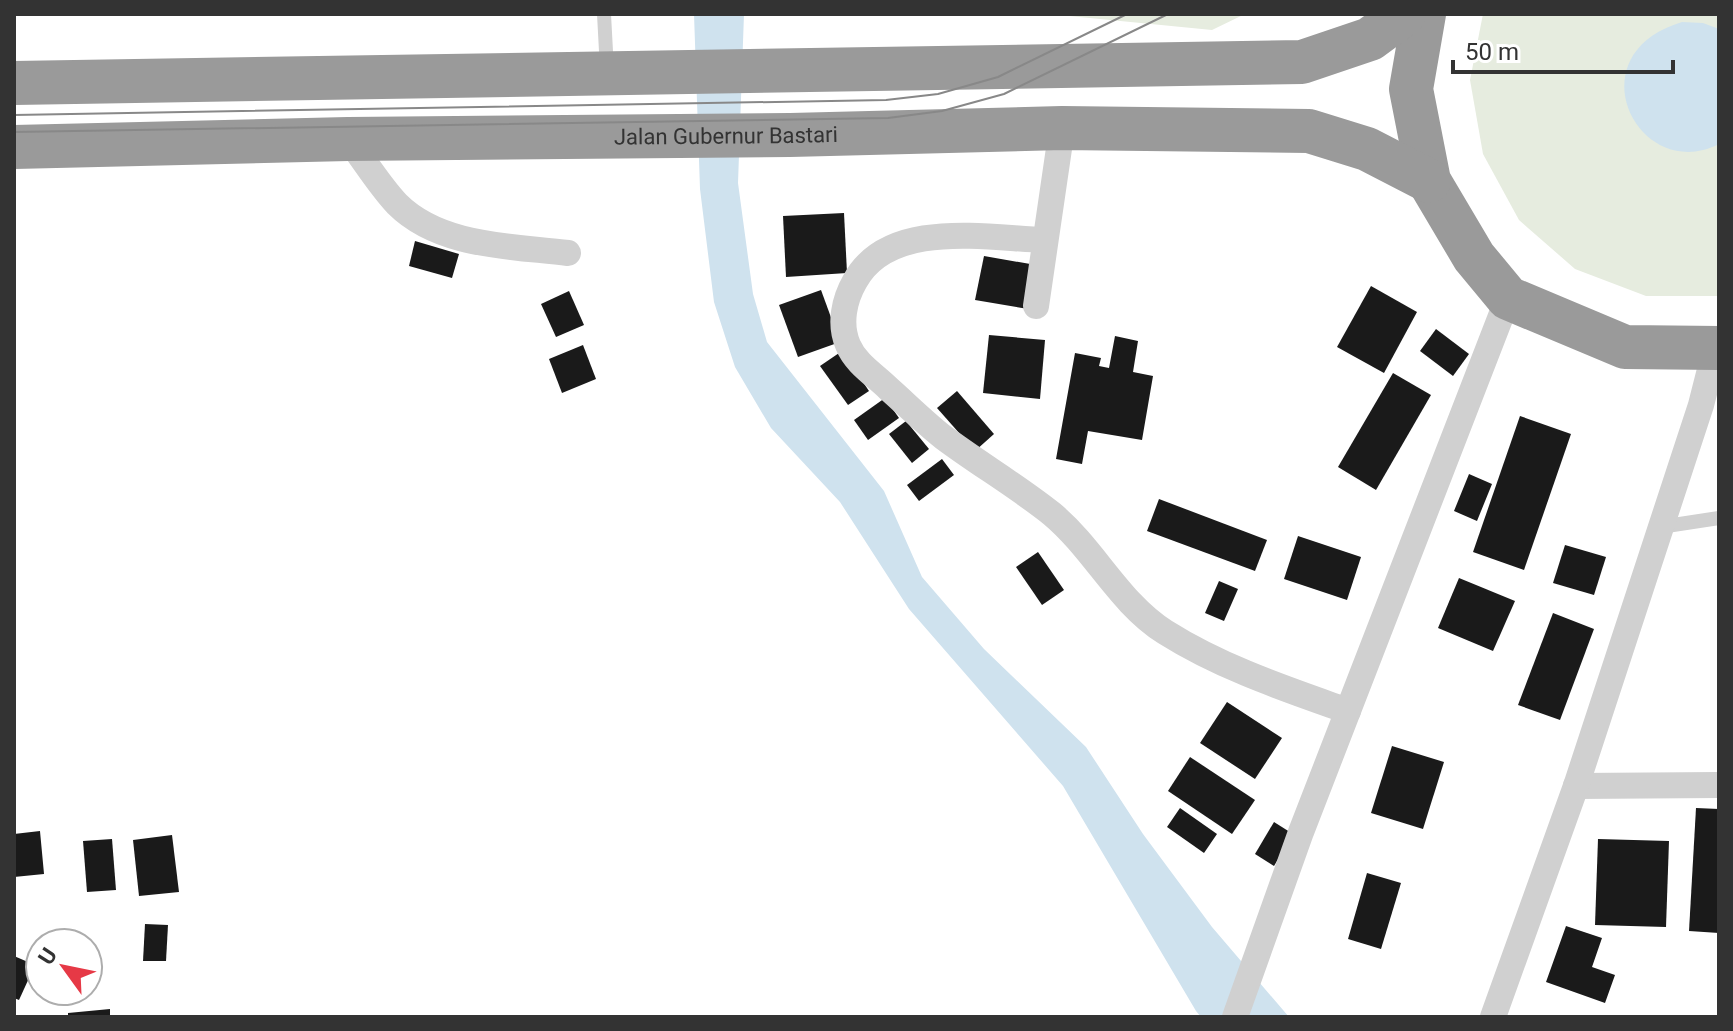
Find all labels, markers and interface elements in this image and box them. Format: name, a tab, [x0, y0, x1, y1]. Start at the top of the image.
scale bar	[1453, 24, 1673, 74]
text: 50 m	[1465, 38, 1519, 66]
street label: Jalan Gubernur Bastari	[614, 121, 838, 149]
north arrow	[24, 927, 104, 1007]
text: U	[33, 943, 62, 969]

